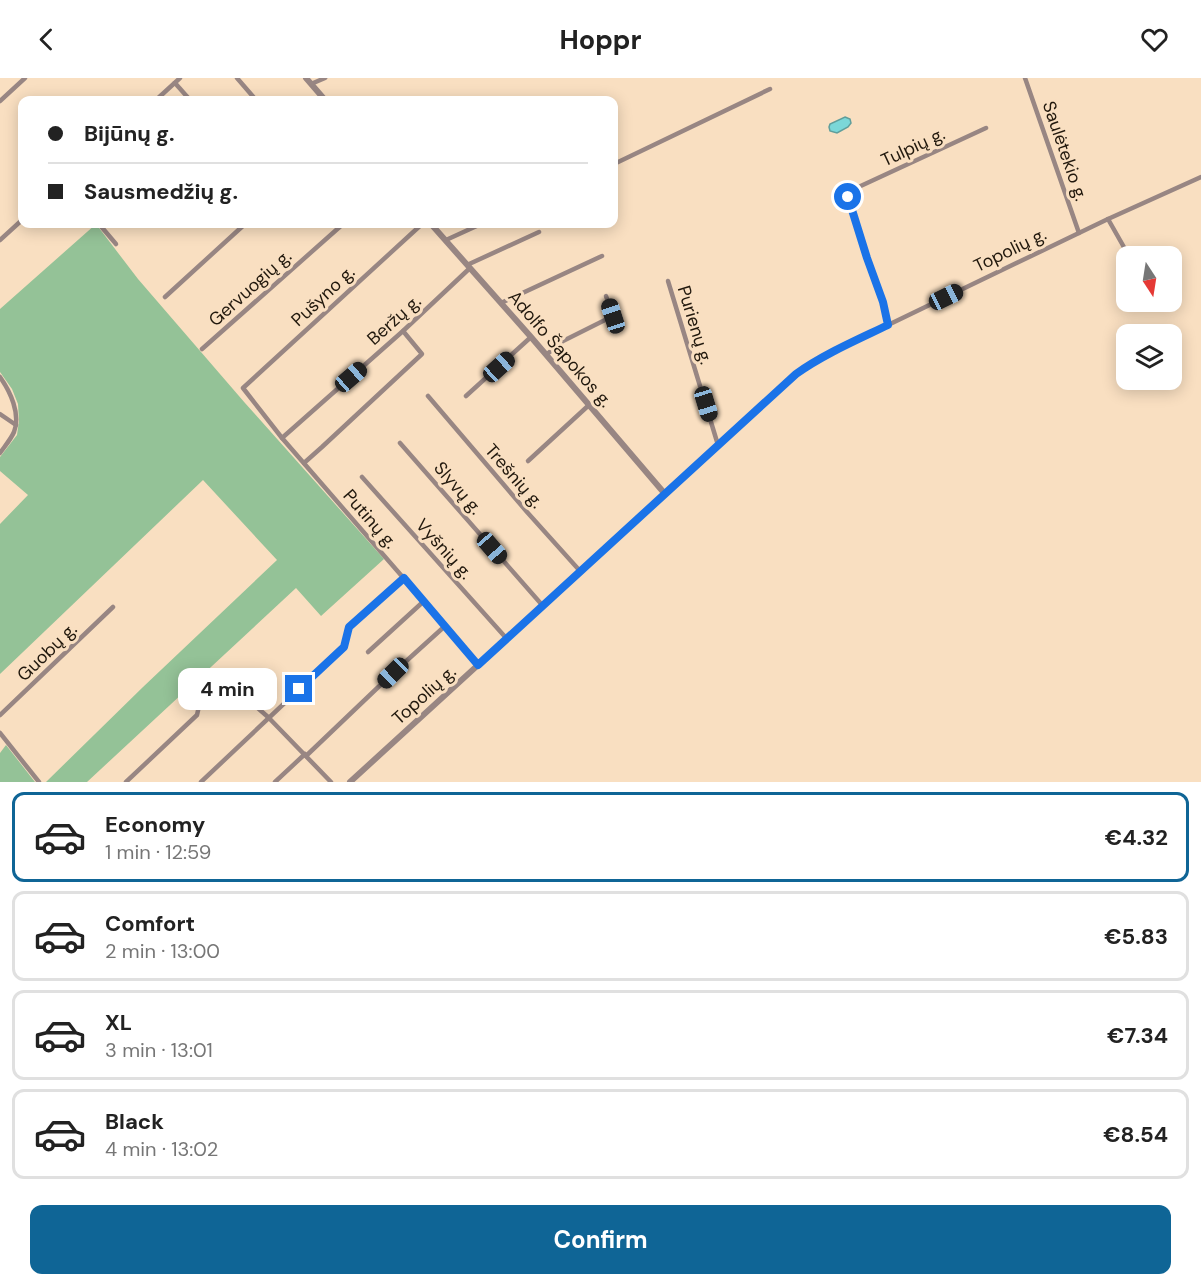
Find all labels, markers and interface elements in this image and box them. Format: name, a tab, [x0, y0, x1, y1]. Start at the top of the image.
text: Hoppr	[559, 22, 642, 57]
icon: back	[30, 23, 63, 56]
icon: heart	[1138, 23, 1171, 56]
street label: Saulėtekio g.	[1037, 98, 1093, 204]
text: Bijūnų g.	[84, 119, 175, 148]
street label: Tulpių g.	[877, 122, 949, 172]
text: Sausmedžių g.	[84, 177, 238, 206]
route start	[834, 183, 861, 210]
street label: Topolių g.	[970, 222, 1050, 278]
street label: Gervuogių g.	[203, 244, 297, 332]
north arrow	[1116, 246, 1182, 312]
map controls	[1116, 246, 1182, 390]
street label: Pušyno g.	[286, 260, 360, 332]
car	[926, 281, 966, 313]
street label: Purienų g.	[672, 283, 718, 367]
street label: Adolfo Šapokos g.	[503, 286, 617, 412]
street label: Beržų g.	[362, 289, 426, 351]
car	[599, 296, 627, 336]
button: layers	[1116, 324, 1182, 390]
car	[480, 348, 518, 386]
car	[332, 358, 370, 396]
car	[692, 384, 720, 424]
street label: Trešnių g.	[479, 439, 549, 513]
street label: Slyvų g.	[428, 456, 488, 520]
street label: Putinų g.	[338, 484, 402, 554]
street label: Vyšnių g.	[410, 513, 478, 585]
car	[473, 529, 511, 567]
street label: Guobų g.	[12, 617, 82, 687]
car	[374, 654, 412, 692]
street label: Topolių g.	[387, 660, 461, 730]
callout: 4 min	[179, 668, 278, 710]
route end	[285, 675, 312, 702]
text: 4 min	[200, 676, 255, 702]
icon: car	[33, 810, 87, 864]
text: Economy	[105, 810, 205, 839]
text: €4.32	[1105, 823, 1168, 852]
text: 1 min · 12:59	[105, 839, 211, 865]
icon: car	[33, 909, 87, 963]
text: Comfort	[105, 909, 195, 938]
text: €5.83	[1104, 922, 1168, 951]
text: 2 min · 13:00	[105, 938, 220, 964]
icon: car	[33, 1008, 87, 1062]
text: XL	[105, 1008, 132, 1037]
text: €7.34	[1107, 1021, 1168, 1050]
text: 3 min · 13:01	[105, 1037, 213, 1063]
icon: car	[33, 1107, 87, 1161]
text: Black	[105, 1107, 164, 1136]
text: €8.54	[1103, 1120, 1168, 1149]
text: 4 min · 13:02	[105, 1136, 218, 1162]
button: Confirm	[30, 1205, 1171, 1274]

